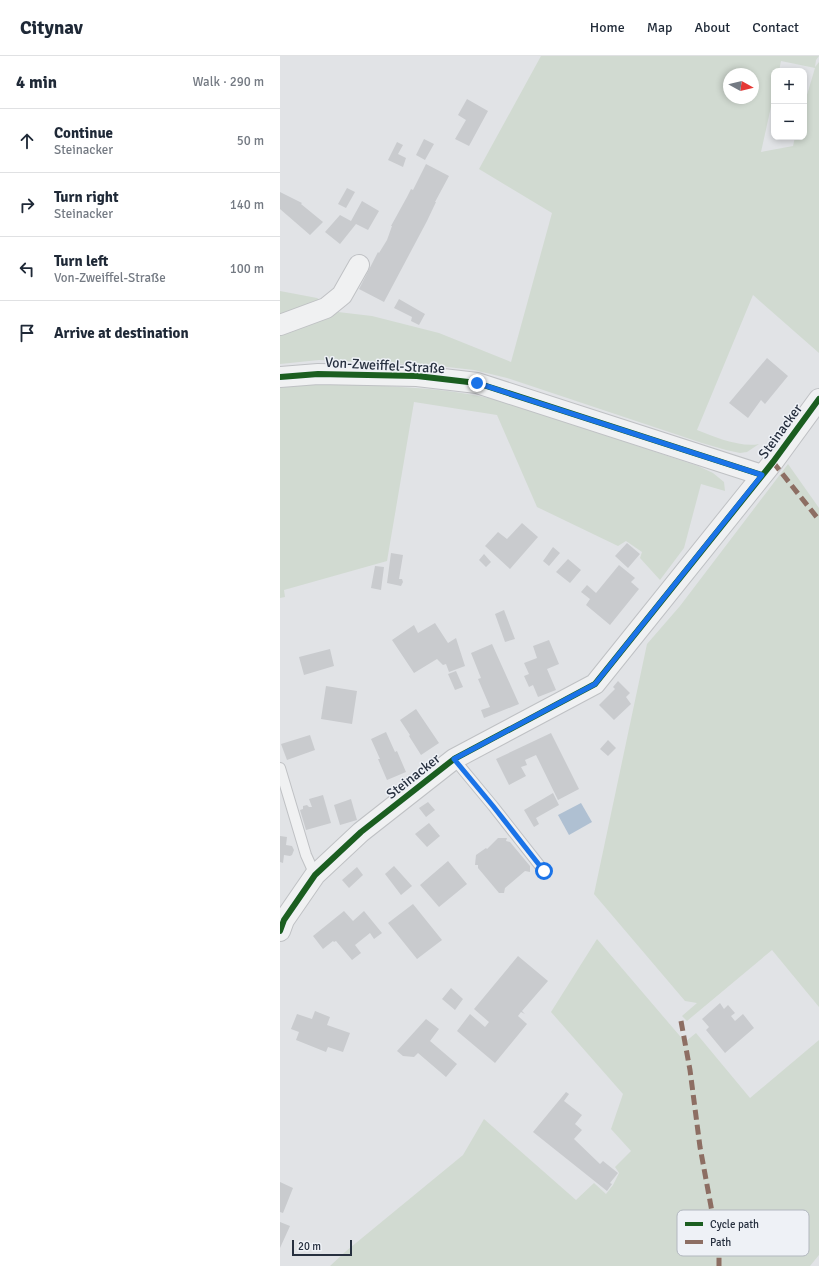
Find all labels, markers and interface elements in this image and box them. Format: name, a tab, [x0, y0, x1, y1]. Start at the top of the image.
text: Citynav	[20, 16, 83, 40]
text: Home	[590, 19, 625, 36]
text: Map	[647, 19, 672, 36]
text: About	[694, 19, 730, 36]
text: Contact	[752, 19, 799, 36]
north arrow	[723, 68, 759, 104]
map controls	[771, 68, 807, 140]
button: +	[771, 68, 807, 104]
text: 4 min	[16, 72, 57, 93]
text: Walk · 290 m	[193, 74, 264, 90]
button: −	[771, 104, 807, 140]
text: Continue	[54, 124, 113, 142]
icon: ahead	[16, 130, 38, 152]
text: 50 m	[237, 133, 264, 149]
text: Steinacker	[54, 142, 113, 158]
text: Turn right	[54, 188, 119, 206]
icon: right	[16, 194, 38, 216]
text: 140 m	[230, 197, 264, 213]
text: Steinacker	[54, 206, 113, 222]
text: Turn left	[54, 252, 108, 270]
icon: left	[16, 258, 38, 280]
text: 100 m	[230, 261, 264, 277]
text: Von-Zweiffel-Straße	[54, 270, 166, 286]
icon: arrive	[16, 322, 38, 344]
text: Arrive at destination	[54, 324, 189, 342]
street label: Von-Zweiffel-Straße	[324, 354, 445, 377]
route end	[468, 374, 486, 392]
street label: Steinacker	[755, 400, 806, 462]
street label: Steinacker	[383, 750, 444, 803]
route start	[535, 862, 553, 880]
legend	[677, 1210, 809, 1256]
text: Cycle path	[710, 1218, 759, 1231]
text: Path	[710, 1236, 731, 1249]
scale bar	[292, 1238, 352, 1257]
text: 20 m	[298, 1240, 321, 1253]

